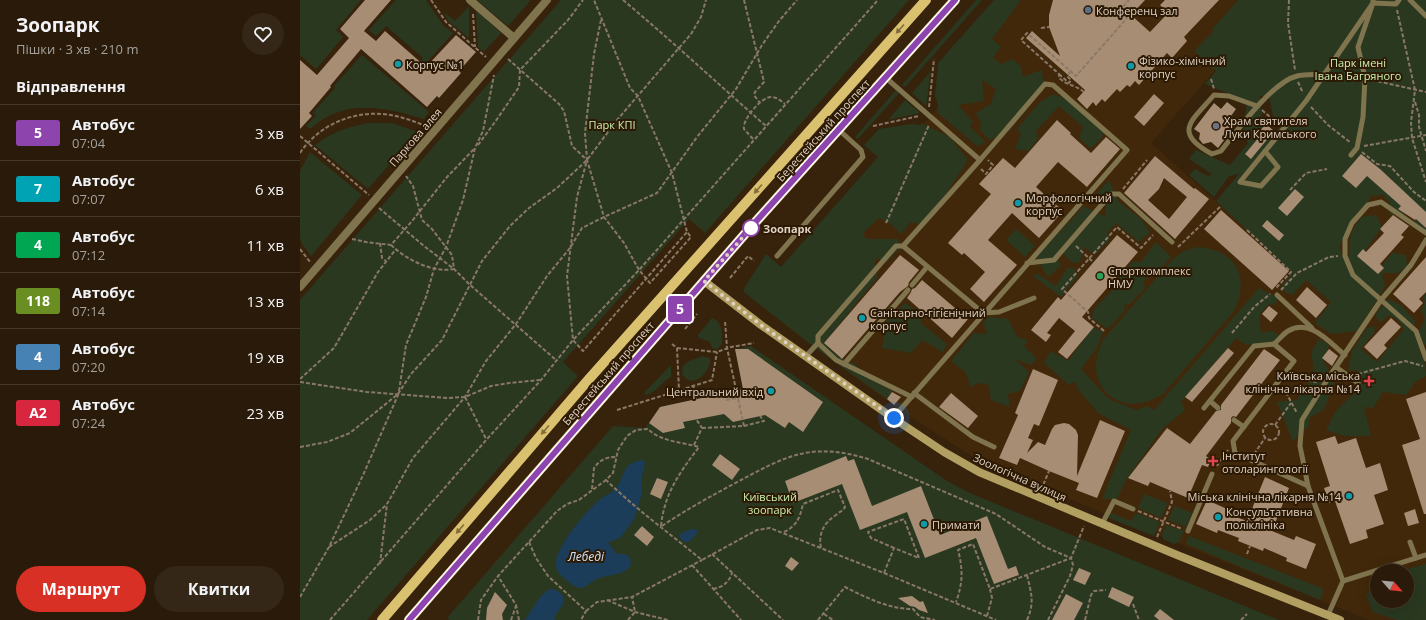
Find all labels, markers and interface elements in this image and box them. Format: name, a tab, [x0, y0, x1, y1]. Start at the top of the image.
place label: Конференц зал	[1096, 3, 1178, 18]
marker: Конференц зал	[1083, 5, 1093, 15]
text: Зоопарк	[16, 12, 100, 38]
button: heart	[242, 13, 284, 55]
one-way arrow	[895, 24, 904, 34]
text: Пішки · 3 хв · 210 m	[16, 40, 138, 58]
place label: Фізико-хімічний корпус	[1139, 53, 1226, 81]
park label: Парк імені Івана Багряного	[1315, 55, 1402, 83]
place label: Корпус №1	[406, 57, 464, 72]
marker: Корпус №1	[393, 59, 403, 69]
marker: Фізико-хімічний корпус	[1126, 61, 1136, 71]
text: Відправлення	[16, 76, 126, 96]
street label: Берестейський проспект	[773, 76, 873, 184]
street label: Паркова алея	[385, 104, 445, 170]
place label: Храм святителя Луки Кримського	[1224, 113, 1317, 141]
text: Автобус	[72, 114, 135, 134]
park label: Парк КПІ	[588, 117, 636, 132]
marker: Храм святителя Луки Кримського	[1211, 121, 1221, 131]
text: 5	[34, 123, 42, 142]
text: 3 хв	[255, 123, 284, 143]
text: 07:04	[72, 134, 105, 152]
text: Автобус	[72, 170, 135, 190]
text: 7	[34, 179, 42, 198]
text: 6 хв	[255, 179, 284, 199]
one-way arrow	[753, 184, 762, 194]
text: 07:07	[72, 190, 105, 208]
place label: Морфологічний корпус	[1026, 190, 1112, 218]
marker: Морфологічний корпус	[1013, 198, 1023, 208]
marker: Зоопарк	[742, 219, 760, 237]
place label: Зоопарк	[763, 221, 812, 236]
text: Автобус	[72, 226, 135, 246]
text: 4	[34, 235, 42, 254]
text: 11 хв	[246, 235, 284, 255]
text: 07:12	[72, 246, 105, 264]
place label: Спорткомплекс НМУ	[1108, 263, 1191, 291]
marker: Спорткомплекс НМУ	[1095, 271, 1105, 281]
text: Автобус	[72, 282, 135, 302]
text: 118	[26, 291, 50, 310]
text: 13 хв	[246, 291, 284, 311]
line badge: 5	[667, 296, 693, 322]
text: 5	[676, 299, 684, 318]
text: 07:14	[72, 302, 105, 320]
place label: Санітарно-гігієнічний корпус	[870, 305, 986, 333]
marker: Санітарно-гігієнічний корпус	[857, 313, 867, 323]
street label: Берестейський проспект	[559, 318, 657, 428]
text: Автобус	[72, 338, 135, 358]
text: 4	[34, 347, 42, 366]
text: 19 хв	[246, 347, 284, 367]
text: 07:20	[72, 358, 105, 376]
place label: Київська міська клінічна лікарня №14	[1246, 368, 1361, 396]
marker: Київська міська клінічна лікарня №14	[1363, 375, 1375, 387]
place label: Центральний вхід	[666, 384, 764, 399]
marker: Центральний вхід	[766, 386, 776, 396]
text: Автобус	[72, 394, 135, 414]
text: А2	[29, 403, 47, 422]
text: 23 хв	[246, 403, 284, 423]
your location	[884, 408, 904, 428]
text: 07:24	[72, 414, 105, 432]
one-way arrow	[540, 425, 549, 435]
place label: Інститут отоларингології	[1222, 448, 1308, 476]
street label: Зоологічна вулиця	[971, 450, 1069, 504]
marker: Інститут отоларингології	[1207, 455, 1219, 467]
park label: Київський зоопарк	[743, 489, 797, 517]
place label: Міська клінічна лікарня №14	[1188, 489, 1342, 504]
marker: Міська клінічна лікарня №14	[1344, 491, 1354, 501]
place label: Консультативна поліклініка	[1226, 504, 1313, 532]
marker: Консультативна поліклініка	[1213, 512, 1223, 522]
place label: Примати	[932, 517, 980, 532]
marker: Примати	[919, 519, 929, 529]
one-way arrow	[456, 523, 465, 534]
water label: Лебеді	[567, 548, 605, 565]
north arrow	[1370, 564, 1414, 608]
map controls	[1370, 564, 1414, 608]
button: Маршрут	[16, 566, 146, 612]
button: Квитки	[154, 566, 284, 612]

